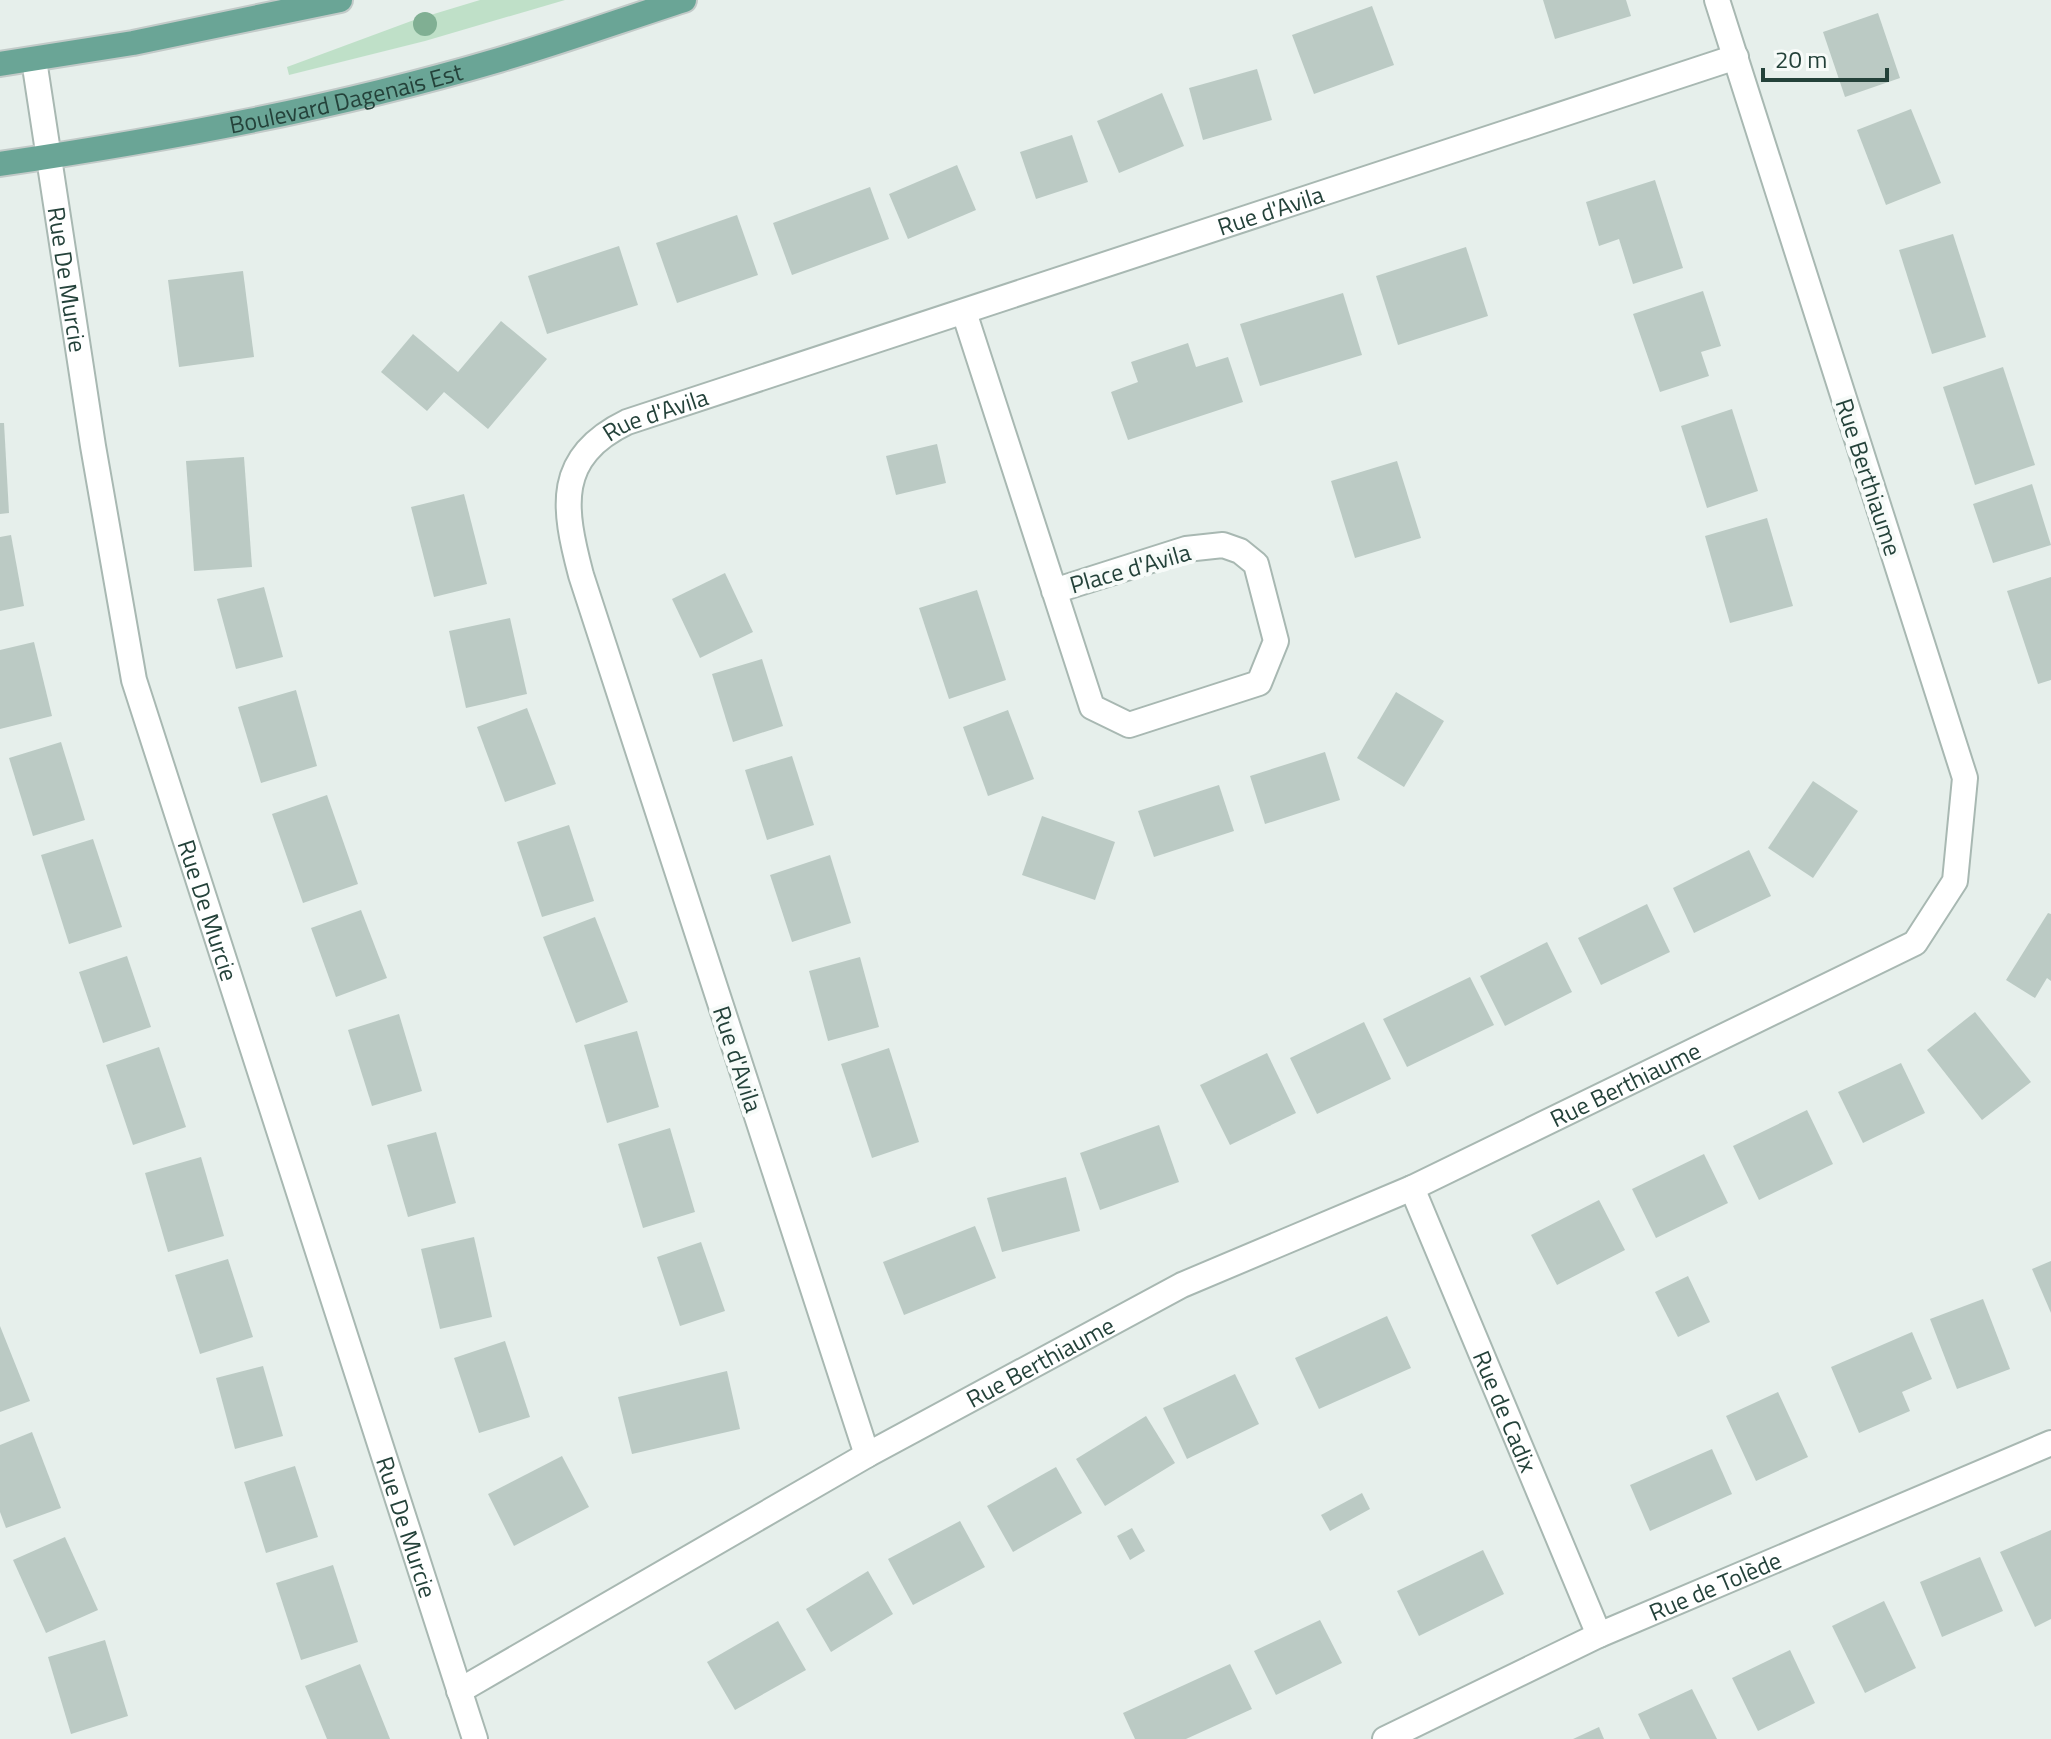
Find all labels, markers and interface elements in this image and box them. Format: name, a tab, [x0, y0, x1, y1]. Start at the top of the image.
scale bar	[1763, 32, 1887, 82]
text: 20 m	[1775, 41, 1827, 77]
street label: Boulevard Dagenais Est	[226, 53, 467, 143]
street label: Rue d'Avila	[1213, 176, 1328, 244]
street label: Rue De Murcie	[39, 204, 96, 355]
street label: Rue d'Avila	[595, 379, 713, 450]
street label: Rue Berthiaume	[1827, 394, 1911, 560]
street label: Place d'Avila	[1065, 534, 1195, 602]
street label: Rue De Murcie	[169, 835, 248, 986]
street label: Rue d'Avila	[704, 1001, 772, 1117]
street label: Rue Berthiaume	[1544, 1032, 1707, 1136]
street label: Rue Berthiaume	[959, 1307, 1121, 1416]
street label: Rue de Cadix	[1464, 1345, 1547, 1478]
street label: Rue De Murcie	[367, 1452, 446, 1602]
street label: Rue de Tolède	[1643, 1542, 1787, 1630]

